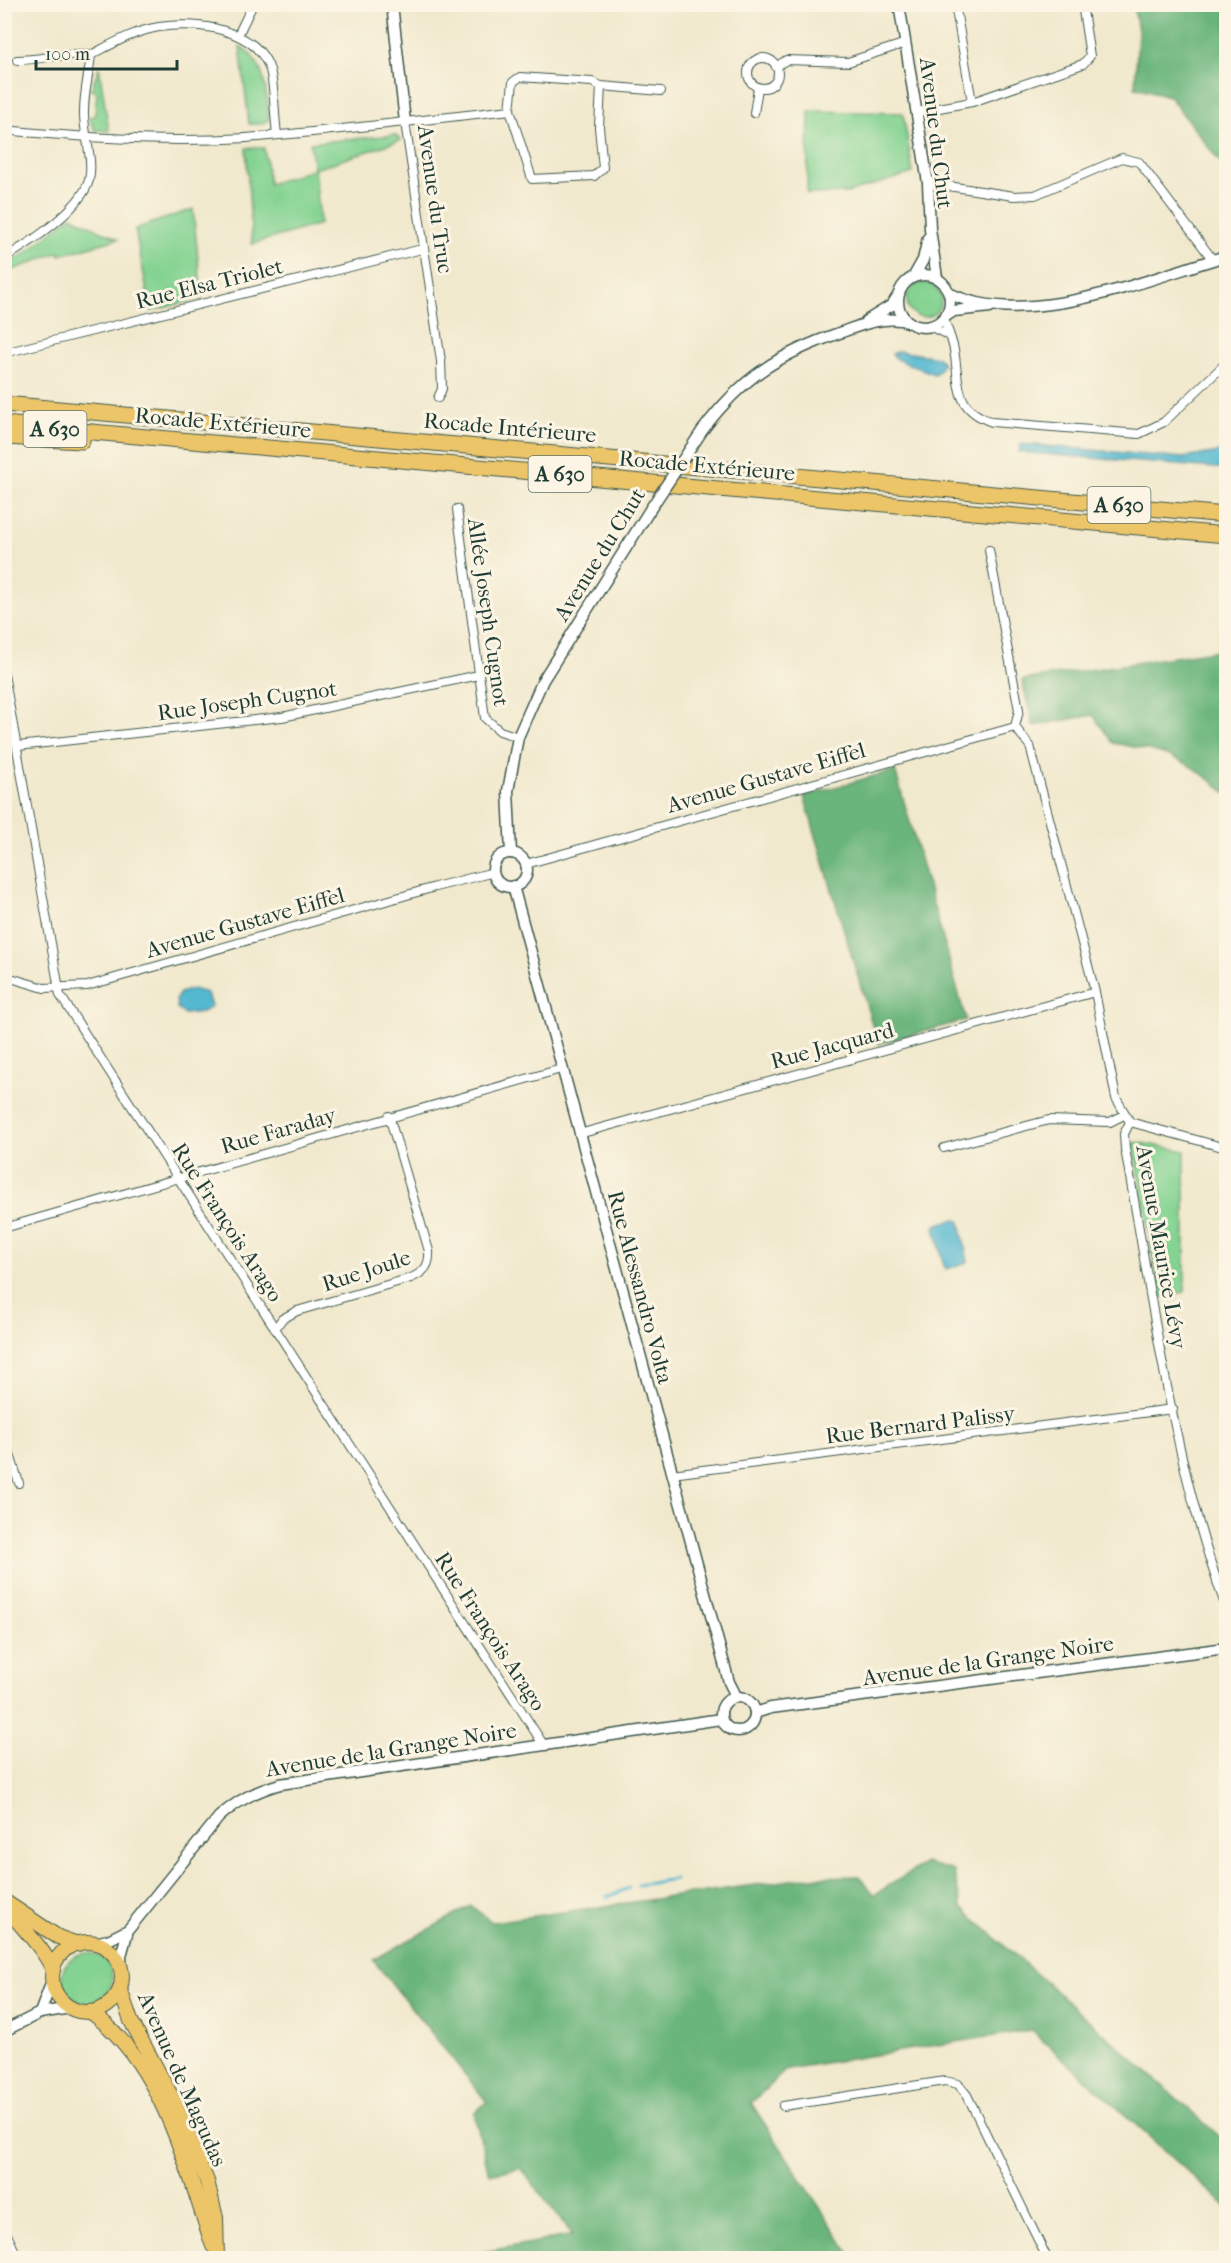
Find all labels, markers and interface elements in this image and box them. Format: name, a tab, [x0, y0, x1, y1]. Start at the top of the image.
scale bar	[36, 33, 177, 71]
text: 100 m	[45, 44, 90, 65]
street label: Avenue du Chut	[914, 55, 958, 210]
street label: Avenue du Truc	[412, 122, 458, 275]
street label: Rue Elsa Triolet	[133, 253, 286, 315]
street label: Rocade Extérieure	[134, 402, 312, 444]
street label: Rocade Intérieure	[422, 407, 597, 449]
road number: A 630	[23, 411, 86, 447]
street label: Rocade Extérieure	[618, 445, 796, 487]
road number: A 630	[528, 456, 592, 492]
street label: Avenue du Chut	[548, 483, 651, 627]
road number: A 630	[1088, 487, 1150, 523]
street label: Allée Joseph Cugnot	[462, 515, 514, 708]
street label: Rue Joseph Cugnot	[156, 675, 339, 726]
street label: Avenue Gustave Eiffel	[663, 737, 869, 819]
street label: Avenue Gustave Eiffel	[142, 882, 348, 964]
street label: Rue Jacquard	[768, 1017, 898, 1075]
street label: Rue Faraday	[218, 1102, 340, 1160]
street label: Rue François Arago	[166, 1138, 288, 1307]
street label: Avenue Maurice Lévy	[1130, 1142, 1192, 1352]
street label: Rue Alessandro Volta	[602, 1188, 679, 1387]
street label: Rue Joule	[319, 1244, 414, 1297]
street label: Rue Bernard Palissy	[824, 1400, 1018, 1450]
street label: Rue François Arago	[429, 1547, 551, 1716]
street label: Avenue de la Grange Noire	[860, 1630, 1116, 1692]
street label: Avenue de la Grange Noire	[263, 1717, 518, 1783]
street label: Avenue de Magudas	[131, 1987, 232, 2171]

